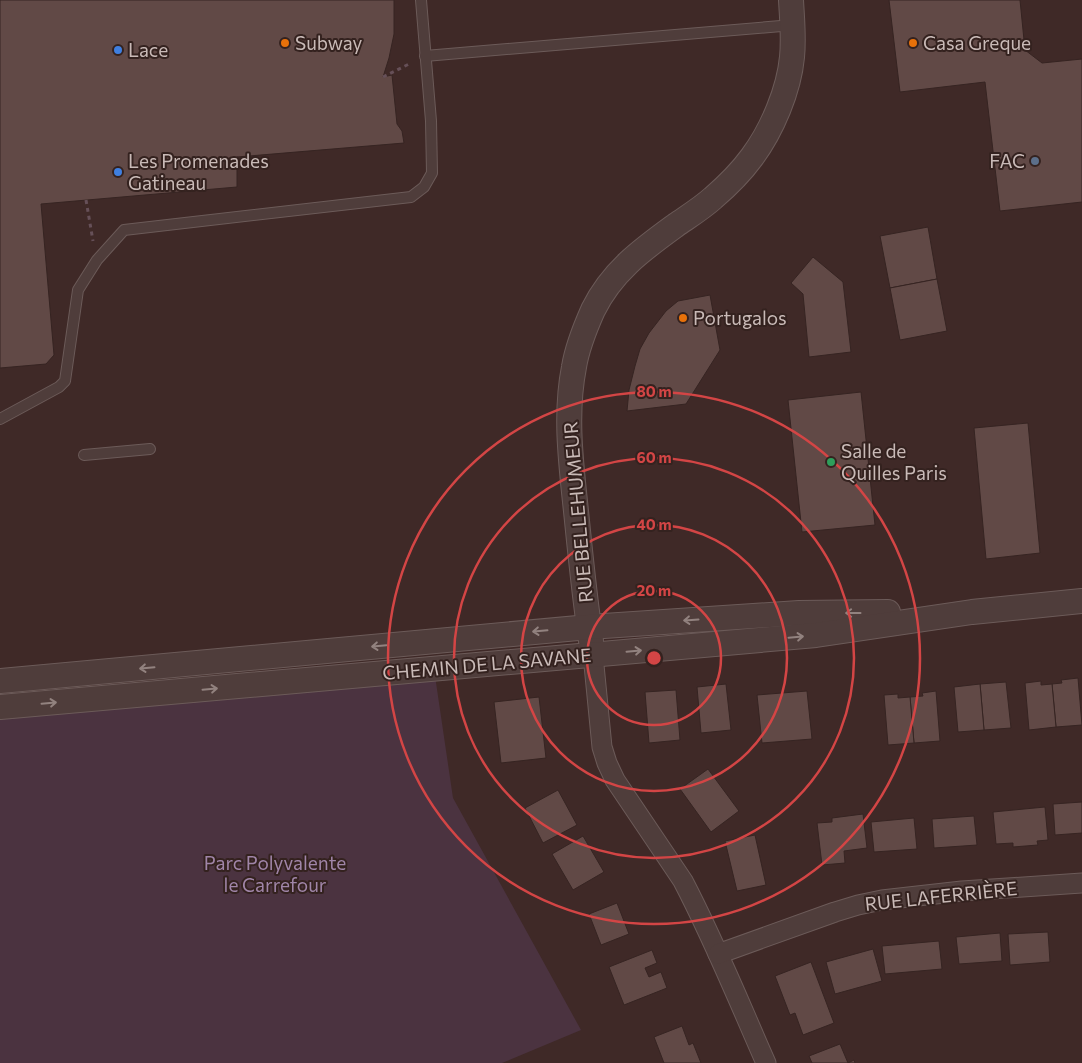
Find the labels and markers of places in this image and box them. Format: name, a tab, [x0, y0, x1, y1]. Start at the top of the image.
place label: Subway	[295, 31, 362, 54]
place label: Casa Greque	[923, 31, 1031, 54]
marker: Subway	[279, 37, 291, 49]
marker: Casa Greque	[907, 37, 919, 49]
place label: Lace	[128, 38, 168, 61]
marker: Lace	[112, 44, 124, 56]
place label: Les Promenades Gatineau	[128, 149, 269, 194]
place label: FAC	[989, 149, 1025, 172]
marker: FAC	[1029, 155, 1041, 167]
marker: Les Promenades Gatineau	[112, 166, 124, 178]
place label: Portugalos	[693, 306, 787, 329]
marker: Portugalos	[677, 312, 689, 324]
place label: Salle de Quilles Paris	[841, 439, 947, 484]
marker: Salle de Quilles Paris	[825, 456, 837, 468]
centre of rings	[645, 649, 663, 667]

